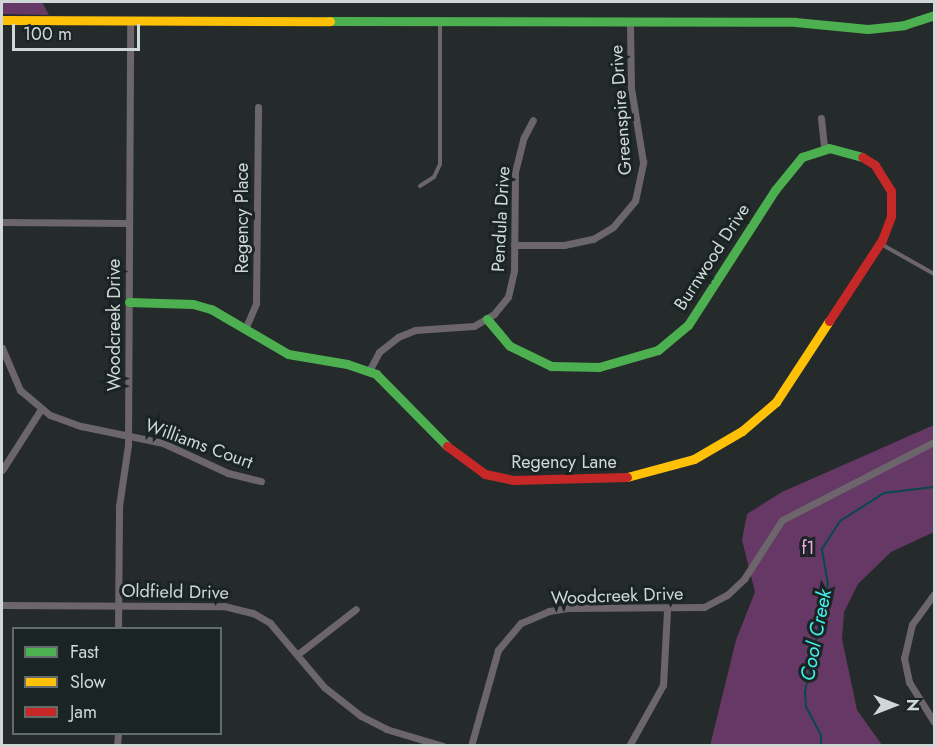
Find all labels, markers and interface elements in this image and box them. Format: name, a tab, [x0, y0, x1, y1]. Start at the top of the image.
scale bar	[15, 12, 142, 50]
text: 100 m	[23, 21, 72, 47]
street label: Greenspire Drive	[606, 44, 636, 176]
street label: Regency Place	[231, 163, 253, 273]
street label: Pendula Drive	[487, 166, 515, 272]
street label: Burnwood Drive	[670, 200, 754, 314]
street label: Woodcreek Drive	[103, 259, 125, 391]
street label: Williams Court	[142, 415, 256, 473]
street label: Regency Lane	[511, 451, 617, 473]
park label: f1	[801, 537, 815, 559]
street label: Oldfield Drive	[121, 580, 229, 604]
street label: Woodcreek Drive	[550, 583, 684, 609]
water label: Cool Creek	[795, 587, 837, 683]
legend	[12, 627, 222, 735]
text: Fast	[70, 639, 99, 665]
text: Slow	[70, 669, 106, 695]
north arrow	[864, 675, 924, 735]
text: Jam	[70, 699, 97, 725]
text: N	[901, 699, 924, 711]

